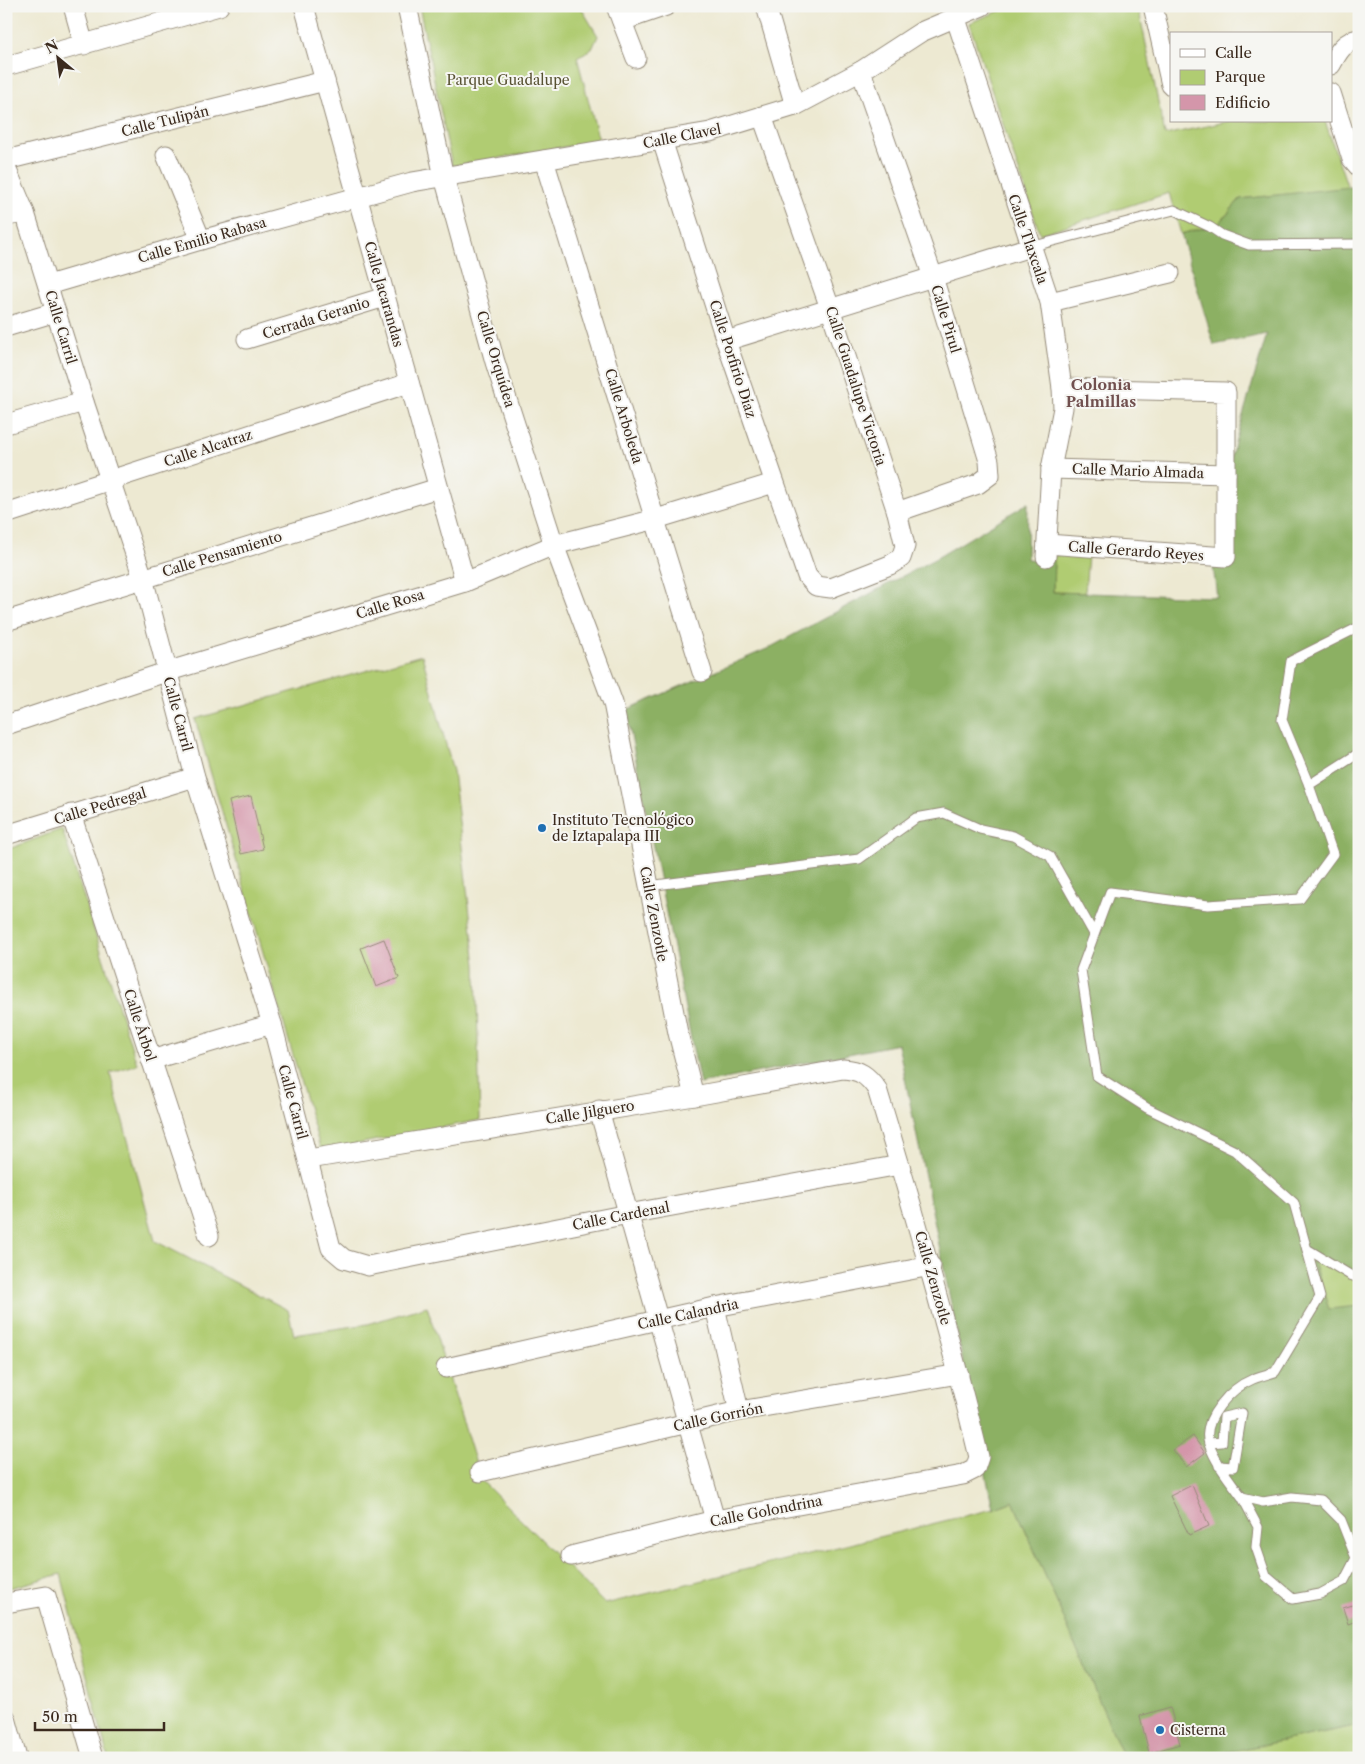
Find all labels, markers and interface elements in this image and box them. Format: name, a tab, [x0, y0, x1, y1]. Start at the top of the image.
north arrow	[32, 32, 82, 82]
legend	[1170, 32, 1332, 122]
text: N	[42, 36, 61, 57]
text: Calle	[1215, 43, 1252, 62]
text: Parque	[1215, 67, 1265, 86]
park label: Parque Guadalupe	[446, 71, 570, 89]
text: Edificio	[1215, 93, 1270, 112]
street label: Calle Tulipán	[119, 101, 211, 141]
street label: Calle Clavel	[641, 120, 723, 152]
street label: Calle Tlaxcala	[1004, 192, 1052, 287]
street label: Calle Emilio Rabasa	[136, 213, 269, 267]
street label: Calle Jacarandas	[360, 239, 408, 349]
street label: Calle Pirul	[927, 283, 965, 355]
street label: Calle Carril	[41, 288, 81, 366]
street label: Cerrada Geranio	[260, 293, 372, 343]
street label: Calle Porfirio Díaz	[705, 298, 761, 420]
street label: Calle Guadalupe Victoria	[822, 304, 890, 469]
street label: Calle Orquídea	[473, 308, 519, 410]
street label: Calle Arboleda	[601, 366, 647, 466]
district label: Colonia Palmillas	[1066, 375, 1136, 411]
street label: Calle Alcatraz	[161, 425, 255, 471]
street label: Calle Mario Almada	[1072, 460, 1205, 482]
street label: Calle Pensamiento	[160, 527, 284, 581]
street label: Calle Gerardo Reyes	[1068, 537, 1204, 565]
street label: Calle Rosa	[354, 585, 427, 623]
street label: Calle Carril	[159, 675, 197, 753]
street label: Calle Pedregal	[52, 783, 148, 829]
place label: Instituto Tecnológico de Iztapalapa III	[552, 811, 694, 845]
marker: Instituto Tecnológico de Iztapalapa III	[536, 822, 548, 834]
street label: Calle Zenzotle	[636, 865, 672, 963]
street label: Calle Árbol	[120, 987, 160, 1063]
street label: Calle Carril	[274, 1063, 312, 1141]
street label: Calle Jilguero	[544, 1096, 636, 1128]
street label: Calle Cardenal	[571, 1198, 671, 1234]
street label: Calle Zenzotle	[911, 1229, 955, 1327]
street label: Calle Calandria	[636, 1294, 741, 1333]
street label: Calle Gorrión	[671, 1399, 765, 1435]
street label: Calle Golondrina	[708, 1491, 824, 1531]
scale bar	[35, 1699, 164, 1731]
text: 50 m	[42, 1707, 78, 1726]
place label: Cisterna	[1170, 1721, 1227, 1739]
marker: Cisterna	[1154, 1724, 1166, 1736]

